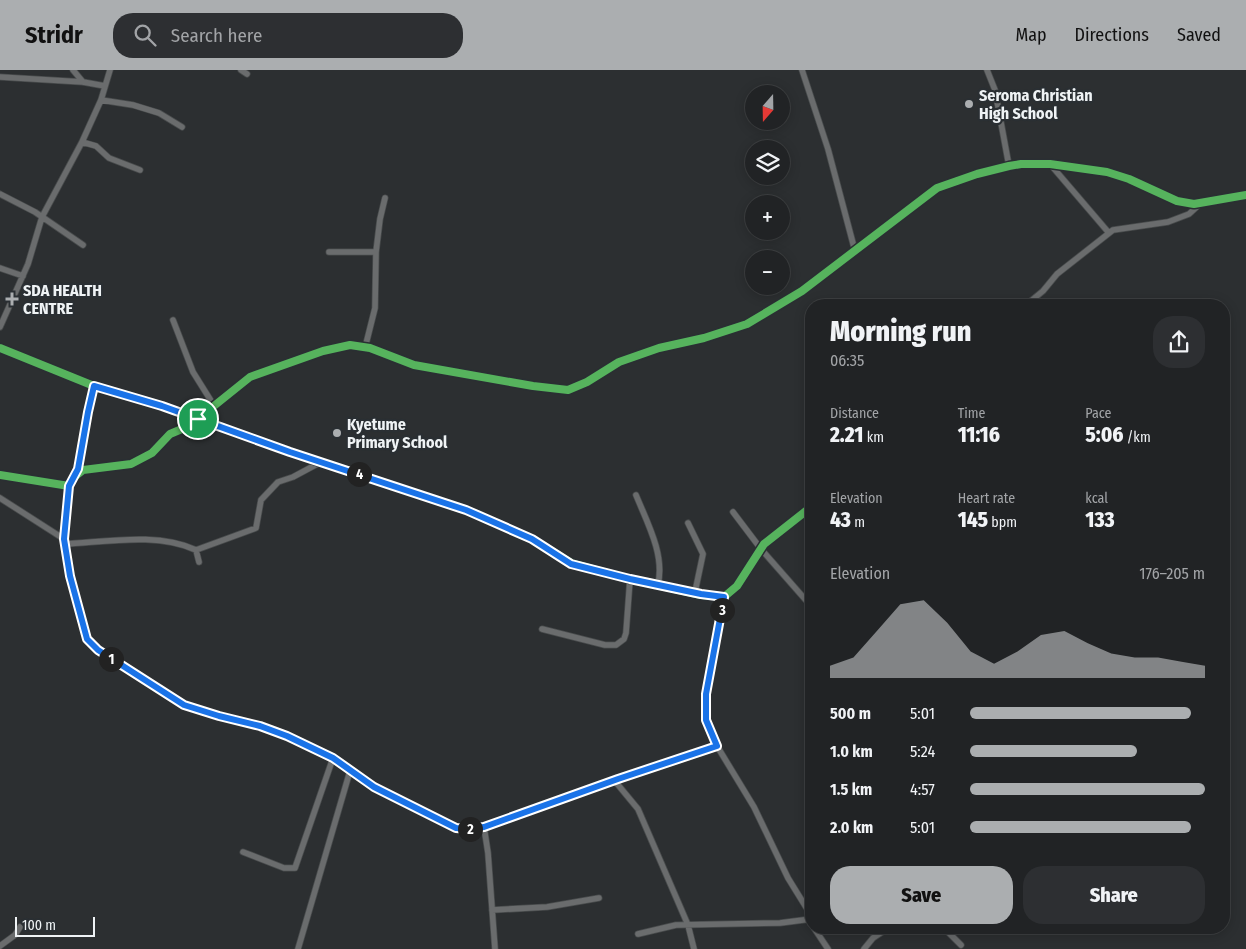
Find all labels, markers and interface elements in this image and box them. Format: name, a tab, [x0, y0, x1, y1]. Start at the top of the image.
search box	[113, 13, 463, 58]
text: Stridr	[25, 21, 83, 49]
icon: search	[131, 21, 159, 49]
text: Search here	[171, 24, 262, 47]
text: Map	[1015, 24, 1047, 46]
text: Directions	[1075, 24, 1149, 46]
text: Saved	[1177, 24, 1221, 46]
north arrow	[745, 85, 790, 130]
map controls	[745, 85, 790, 295]
place label: Seroma Christian High School	[979, 86, 1093, 123]
marker: Seroma Christian High School	[963, 98, 975, 110]
button: layers	[745, 140, 790, 185]
button: +	[745, 195, 790, 240]
button: −	[745, 250, 790, 295]
place label: SDA HEALTH CENTRE	[23, 281, 102, 318]
marker: SDA HEALTH CENTRE	[5, 292, 19, 306]
text: Morning run	[830, 315, 971, 348]
button: share	[1153, 316, 1205, 368]
text: 06:35	[830, 351, 864, 370]
pin	[177, 398, 219, 440]
icon: arrive	[184, 405, 212, 433]
text: Distance	[830, 405, 879, 422]
text: Time	[958, 405, 985, 422]
text: Pace	[1085, 405, 1111, 422]
place label: Kyetume Primary School	[347, 415, 448, 452]
text: 2.21	[830, 422, 863, 448]
text: 11:16	[958, 422, 1000, 448]
text: 5:06	[1085, 422, 1124, 448]
marker: Kyetume Primary School	[331, 427, 343, 439]
text: km	[863, 429, 884, 446]
text: /km	[1124, 429, 1151, 446]
pin: 4	[346, 462, 372, 486]
text: 4	[356, 466, 363, 483]
text: Elevation	[830, 490, 883, 507]
text: Heart rate	[958, 490, 1015, 507]
text: kcal	[1085, 490, 1108, 507]
text: 43	[830, 507, 851, 533]
text: 145	[958, 507, 988, 533]
text: 133	[1085, 507, 1115, 533]
text: m	[851, 514, 865, 531]
text: bpm	[988, 514, 1017, 531]
text: Elevation	[830, 564, 890, 583]
text: 176–205 m	[1139, 564, 1205, 583]
pin: 3	[710, 598, 734, 622]
text: 3	[719, 602, 726, 619]
pin: 1	[98, 646, 124, 672]
text: 1	[109, 651, 114, 668]
text: 500 m	[830, 704, 871, 723]
text: 5:01	[910, 704, 935, 723]
text: 1.0 km	[830, 742, 873, 761]
text: 5:24	[910, 742, 935, 761]
text: 1.5 km	[830, 780, 872, 799]
text: 4:57	[910, 780, 935, 799]
pin: 2	[458, 816, 482, 842]
text: 2.0 km	[830, 818, 873, 837]
text: 5:01	[910, 818, 935, 837]
text: 2	[467, 821, 474, 838]
button: Save	[830, 866, 1013, 924]
button: Share	[1023, 866, 1205, 924]
scale bar	[15, 914, 95, 937]
text: 100 m	[22, 917, 56, 934]

